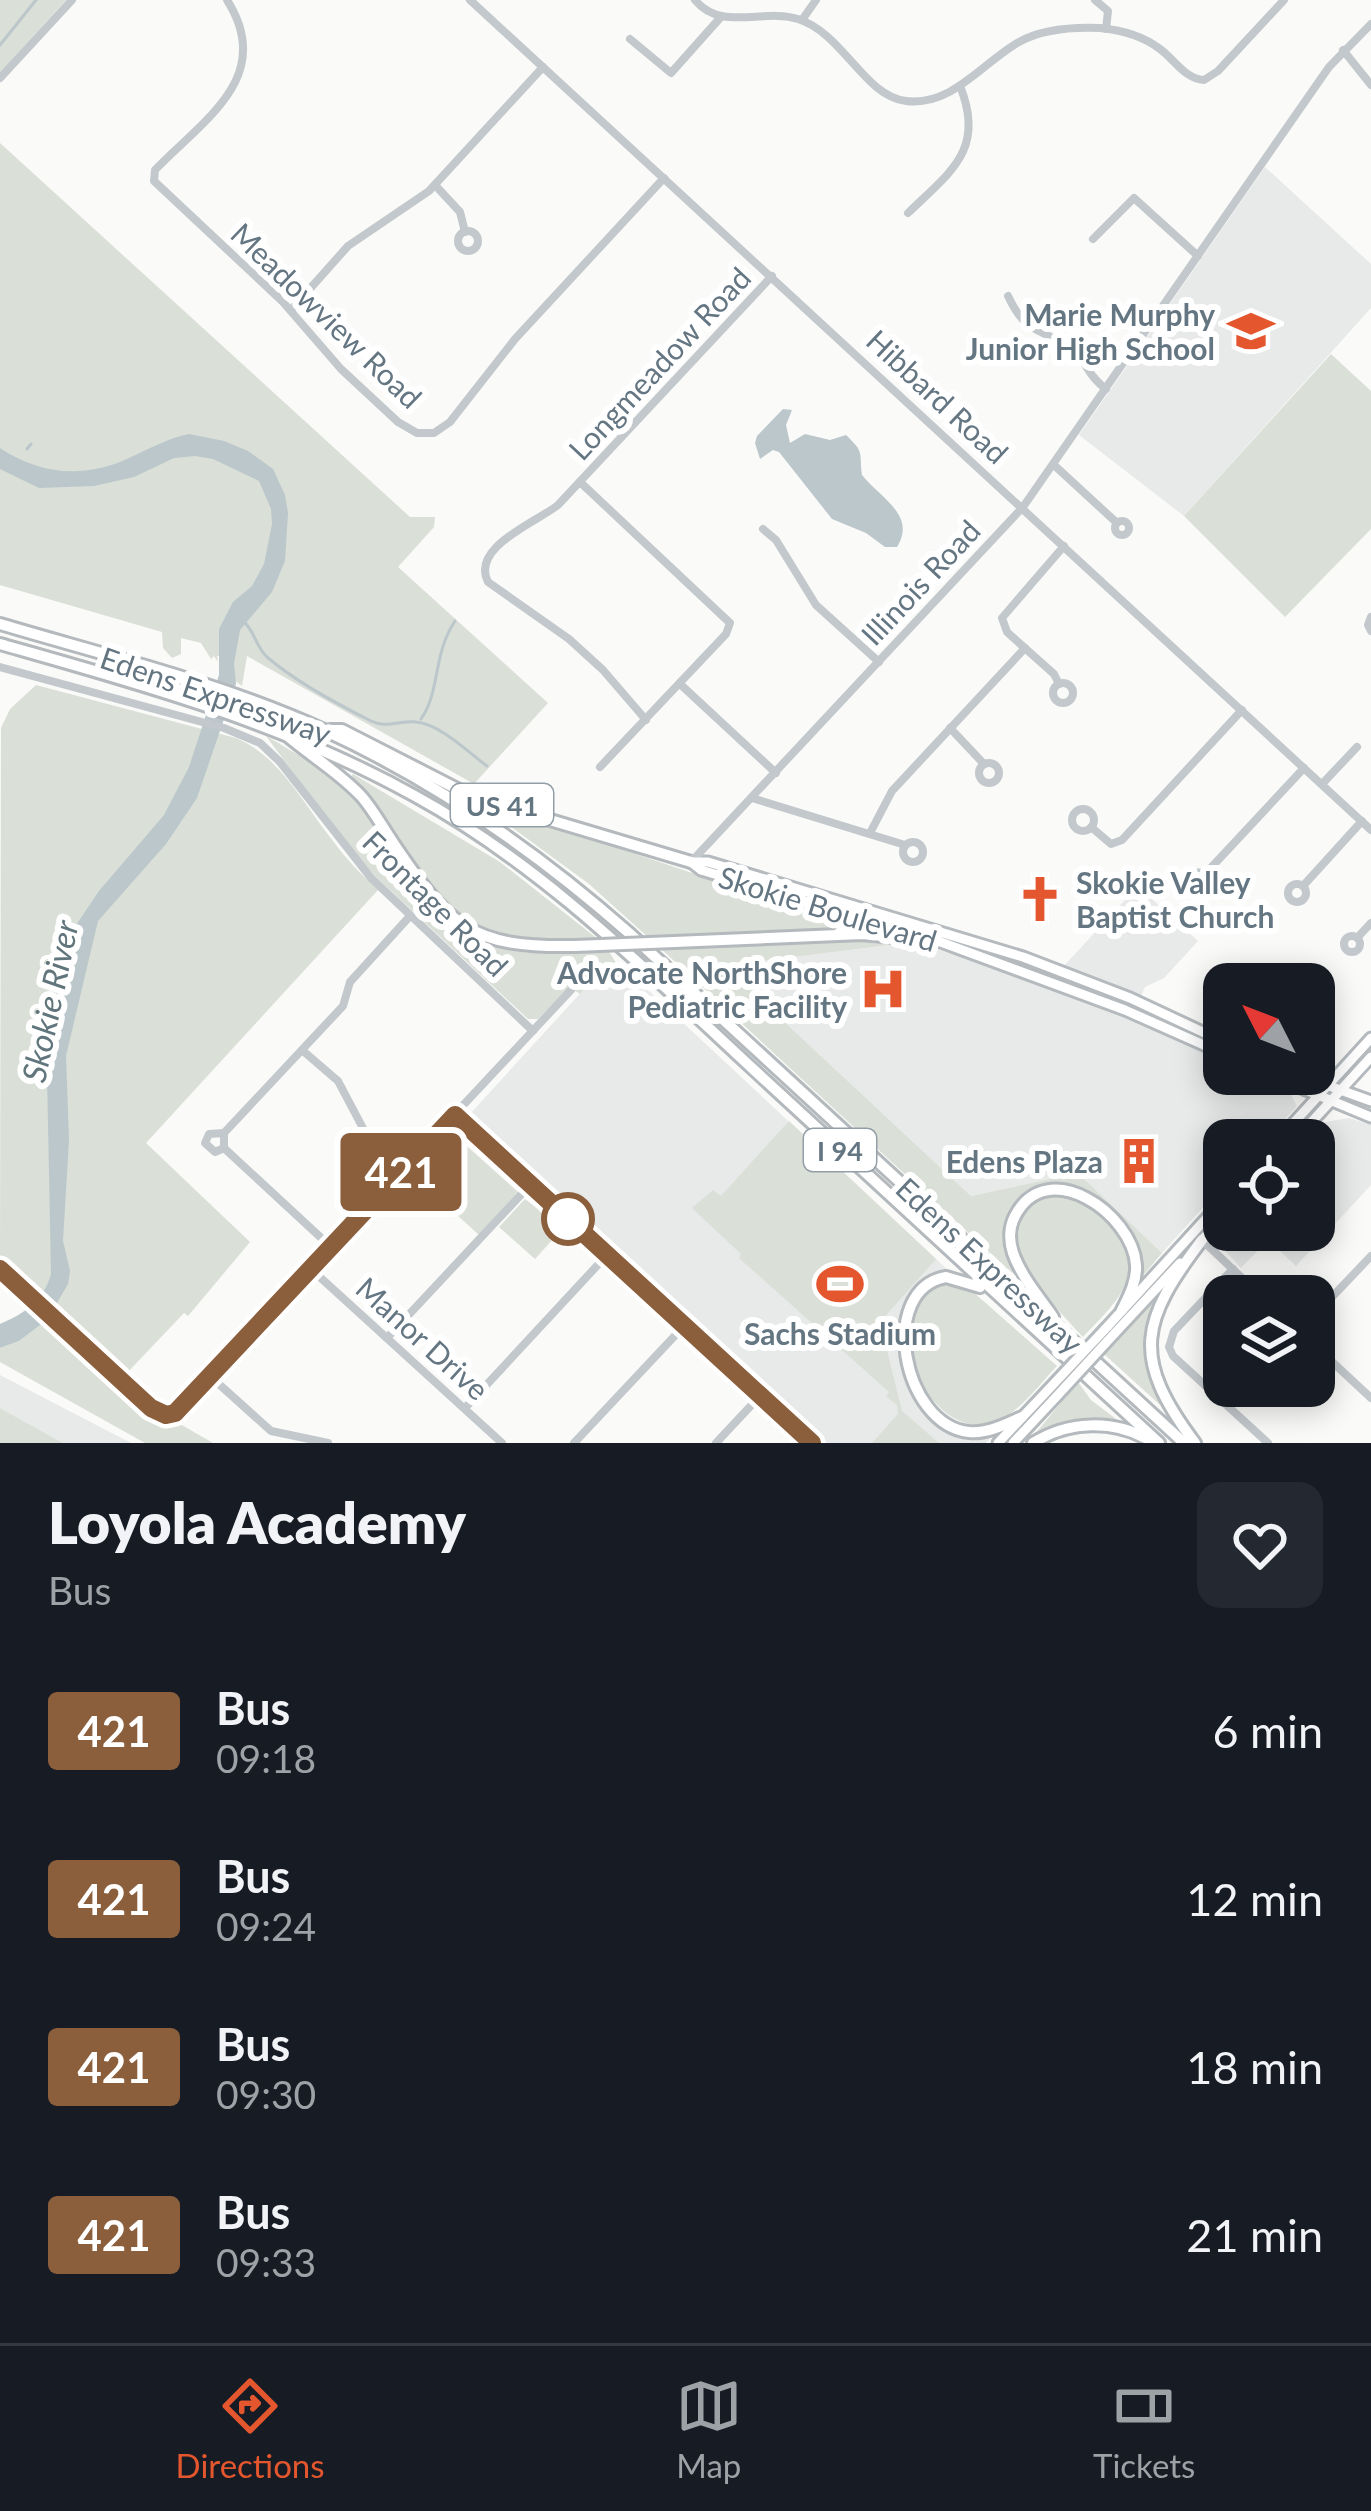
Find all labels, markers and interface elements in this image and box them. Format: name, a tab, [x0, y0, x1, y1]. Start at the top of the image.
street label: Meadowview Road	[224, 215, 430, 415]
street label: Longmeadow Road	[561, 259, 757, 467]
place label: Marie Murphy Junior High School	[966, 296, 1215, 366]
school or university icon: Marie Murphy Junior High School	[1226, 306, 1276, 356]
street label: Hibbard Road	[860, 322, 1016, 470]
street label: Illinois Road	[853, 512, 987, 652]
street label: Edens Expressway	[96, 639, 336, 751]
road number: US 41	[451, 784, 553, 826]
street label: Frontage Road	[356, 823, 516, 983]
street label: Skokie Boulevard	[715, 858, 941, 958]
place label: Skokie Valley Baptist Church	[1076, 864, 1274, 934]
church icon: Skokie Valley Baptist Church	[1015, 874, 1065, 924]
water label: Skokie River	[12, 916, 86, 1085]
place label: Advocate NorthShore Pediatric Facility	[556, 954, 847, 1024]
north arrow	[1203, 963, 1335, 1095]
map controls	[1203, 963, 1335, 1407]
hospital icon: Advocate NorthShore Pediatric Facility	[858, 964, 908, 1014]
button: locate	[1203, 1119, 1335, 1251]
road number: I 94	[804, 1129, 876, 1171]
line badge: 421	[332, 1133, 470, 1211]
building icon: Edens Plaza	[1114, 1136, 1164, 1186]
place label: Edens Plaza	[946, 1143, 1103, 1179]
text: 421	[364, 1147, 438, 1197]
street label: Edens Expressway	[889, 1170, 1091, 1361]
unlabelled marker	[543, 1194, 593, 1244]
sports icon: Sachs Stadium	[815, 1259, 865, 1309]
street label: Manor Drive	[349, 1269, 497, 1407]
button: layers	[1203, 1275, 1335, 1407]
place label: Sachs Stadium	[744, 1315, 936, 1351]
button: heart	[1197, 1482, 1323, 1608]
text: Loyola Academy	[48, 1488, 466, 1556]
text: Bus	[48, 1567, 111, 1613]
text: Bus	[216, 1681, 290, 1735]
text: 6 min	[1212, 1704, 1323, 1758]
text: 421	[77, 1706, 151, 1756]
text: 09:18	[216, 1735, 316, 1781]
text: Bus	[216, 1849, 290, 1903]
text: 12 min	[1186, 1872, 1323, 1926]
text: 421	[77, 1874, 151, 1924]
text: 09:24	[216, 1903, 316, 1949]
text: Bus	[216, 2017, 290, 2071]
text: 18 min	[1186, 2040, 1323, 2094]
text: 421	[77, 2042, 151, 2092]
text: 09:30	[216, 2071, 316, 2117]
text: Bus	[216, 2185, 290, 2239]
text: 21 min	[1186, 2208, 1323, 2262]
text: 421	[77, 2210, 151, 2260]
text: 09:33	[216, 2239, 316, 2285]
tab: Directions	[176, 2373, 325, 2485]
tab: Map	[676, 2373, 742, 2485]
tab: Tickets	[1093, 2373, 1195, 2485]

